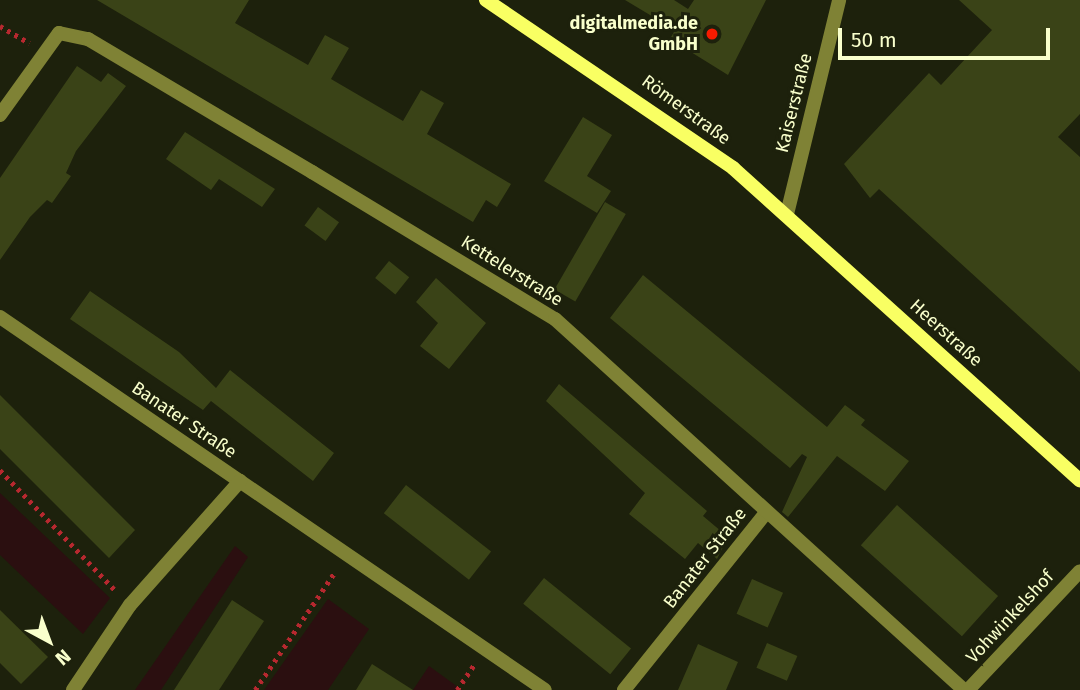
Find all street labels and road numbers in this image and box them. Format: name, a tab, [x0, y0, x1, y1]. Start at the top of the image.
street label: Kaiserstraße	[771, 51, 817, 155]
street label: Römerstraße	[637, 71, 735, 149]
street label: Kettelerstraße	[457, 231, 567, 311]
street label: Heerstraße	[905, 295, 987, 371]
street label: Banater Straße	[127, 377, 241, 463]
street label: Banater Straße	[659, 503, 751, 613]
street label: Vohwinkelshof	[962, 566, 1058, 668]

